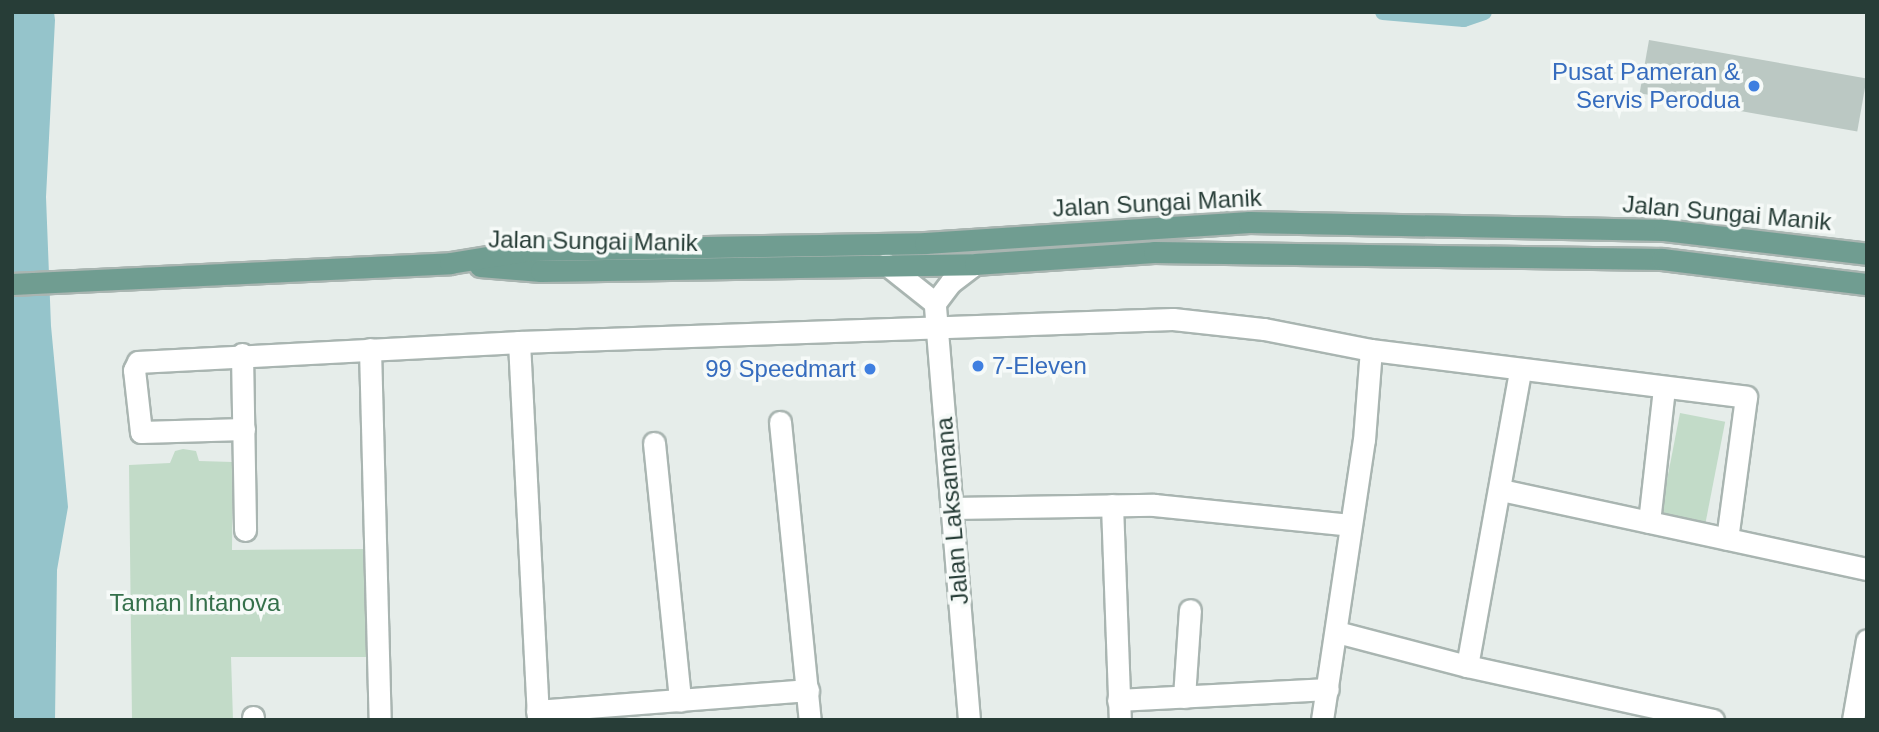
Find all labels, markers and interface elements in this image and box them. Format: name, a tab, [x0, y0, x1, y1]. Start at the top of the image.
place label: Pusat Pameran & Servis Perodua	[1552, 58, 1740, 114]
marker: Pusat Pameran & Servis Perodua	[1746, 78, 1762, 94]
street label: Jalan Sungai Manik	[1052, 183, 1262, 223]
street label: Jalan Sungai Manik	[1621, 190, 1833, 236]
street label: Jalan Sungai Manik	[488, 225, 698, 257]
place label: 7-Eleven	[992, 352, 1087, 380]
place label: 99 Speedmart	[705, 355, 856, 383]
marker: 7-Eleven	[970, 358, 986, 374]
marker: 99 Speedmart	[862, 361, 878, 377]
street label: Jalan Laksamana	[929, 416, 975, 606]
park label: Taman Intanova	[110, 589, 280, 617]

